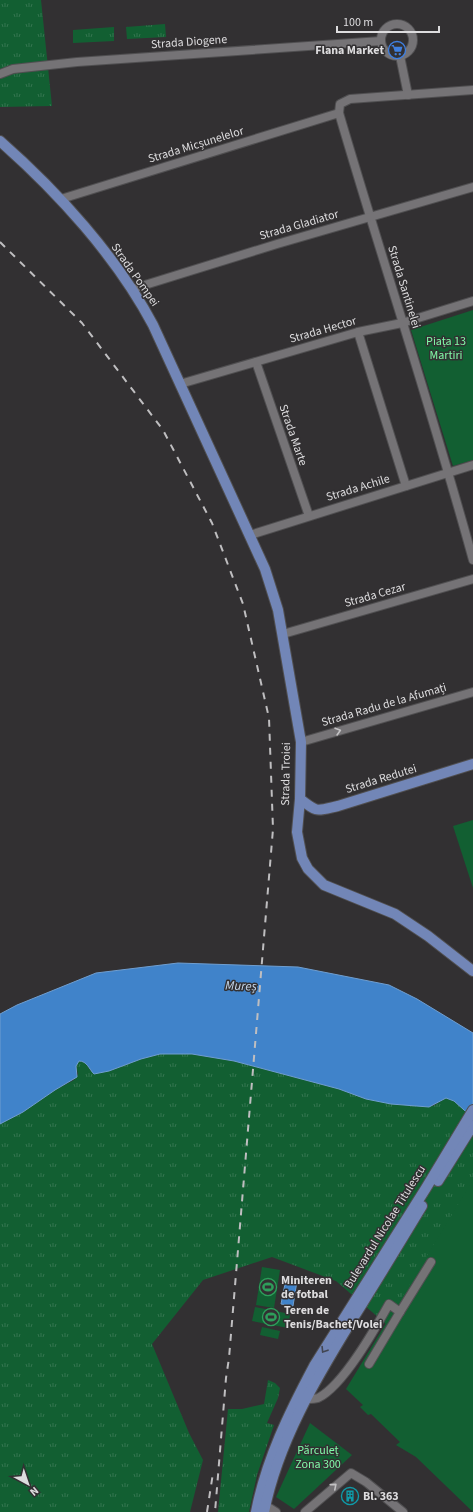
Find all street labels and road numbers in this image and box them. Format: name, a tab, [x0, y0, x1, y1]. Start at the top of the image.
street label: Strada Diogene	[150, 31, 228, 53]
street label: Strada Micșunelelor	[146, 122, 247, 168]
street label: Strada Gladiator	[257, 205, 341, 244]
street label: Strada Pompei	[107, 240, 163, 310]
street label: Strada Santinelei	[383, 244, 425, 331]
street label: Strada Hector	[288, 312, 359, 348]
street label: Strada Marte	[275, 402, 311, 468]
street label: Strada Achile	[324, 470, 392, 506]
street label: Strada Cezar	[342, 578, 408, 612]
street label: Strada Radu de la Afumați	[319, 679, 449, 731]
street label: Strada Troiei	[277, 742, 295, 806]
street label: Strada Redutei	[343, 760, 419, 798]
street label: Bulevardul Nicolae Titulescu	[340, 1162, 430, 1292]

